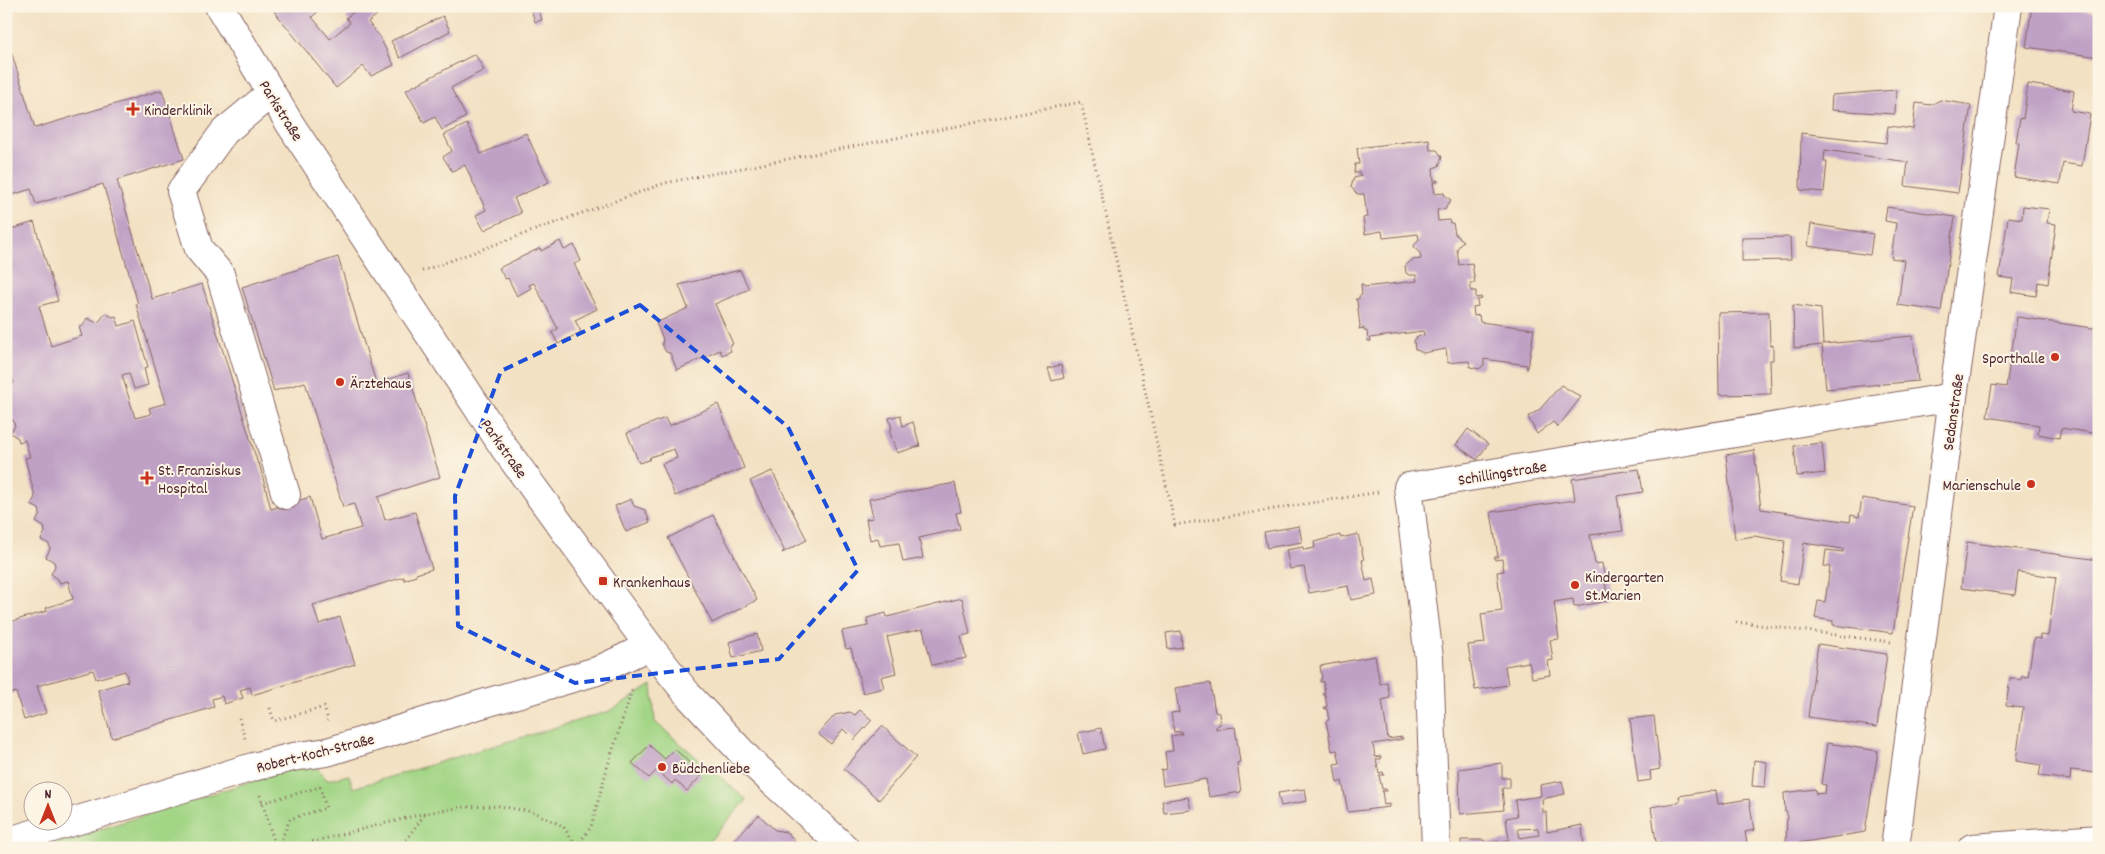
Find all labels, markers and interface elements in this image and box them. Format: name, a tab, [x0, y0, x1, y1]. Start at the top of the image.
street label: Parkstraße	[252, 76, 308, 146]
place label: Kinderklinik	[144, 100, 212, 123]
marker: Kinderklinik	[126, 102, 140, 116]
place label: Sporthalle	[1982, 348, 2045, 371]
marker: Sporthalle	[2049, 351, 2061, 363]
place label: Ärztehaus	[350, 373, 412, 396]
street label: Sedanstraße	[1938, 373, 1971, 452]
marker: Ärztehaus	[334, 376, 346, 388]
street label: Parkstraße	[474, 415, 532, 484]
street label: Schillingstraße	[1456, 456, 1548, 493]
place label: St. Franziskus Hospital	[158, 460, 241, 501]
marker: St. Franziskus Hospital	[140, 471, 154, 485]
place label: Marienschule	[1943, 475, 2021, 498]
marker: Marienschule	[2025, 478, 2037, 490]
place label: Kindergarten St.Marien	[1585, 567, 1664, 608]
place label: Krankenhaus	[613, 572, 691, 595]
marker: Krankenhaus	[597, 575, 609, 587]
marker: Kindergarten St.Marien	[1569, 579, 1581, 591]
street label: Robert-Koch-Straße	[254, 729, 377, 780]
place label: Büdchenliebe	[672, 758, 750, 781]
marker: Büdchenliebe	[656, 761, 668, 773]
north arrow	[22, 782, 72, 832]
text: N	[45, 785, 52, 805]

